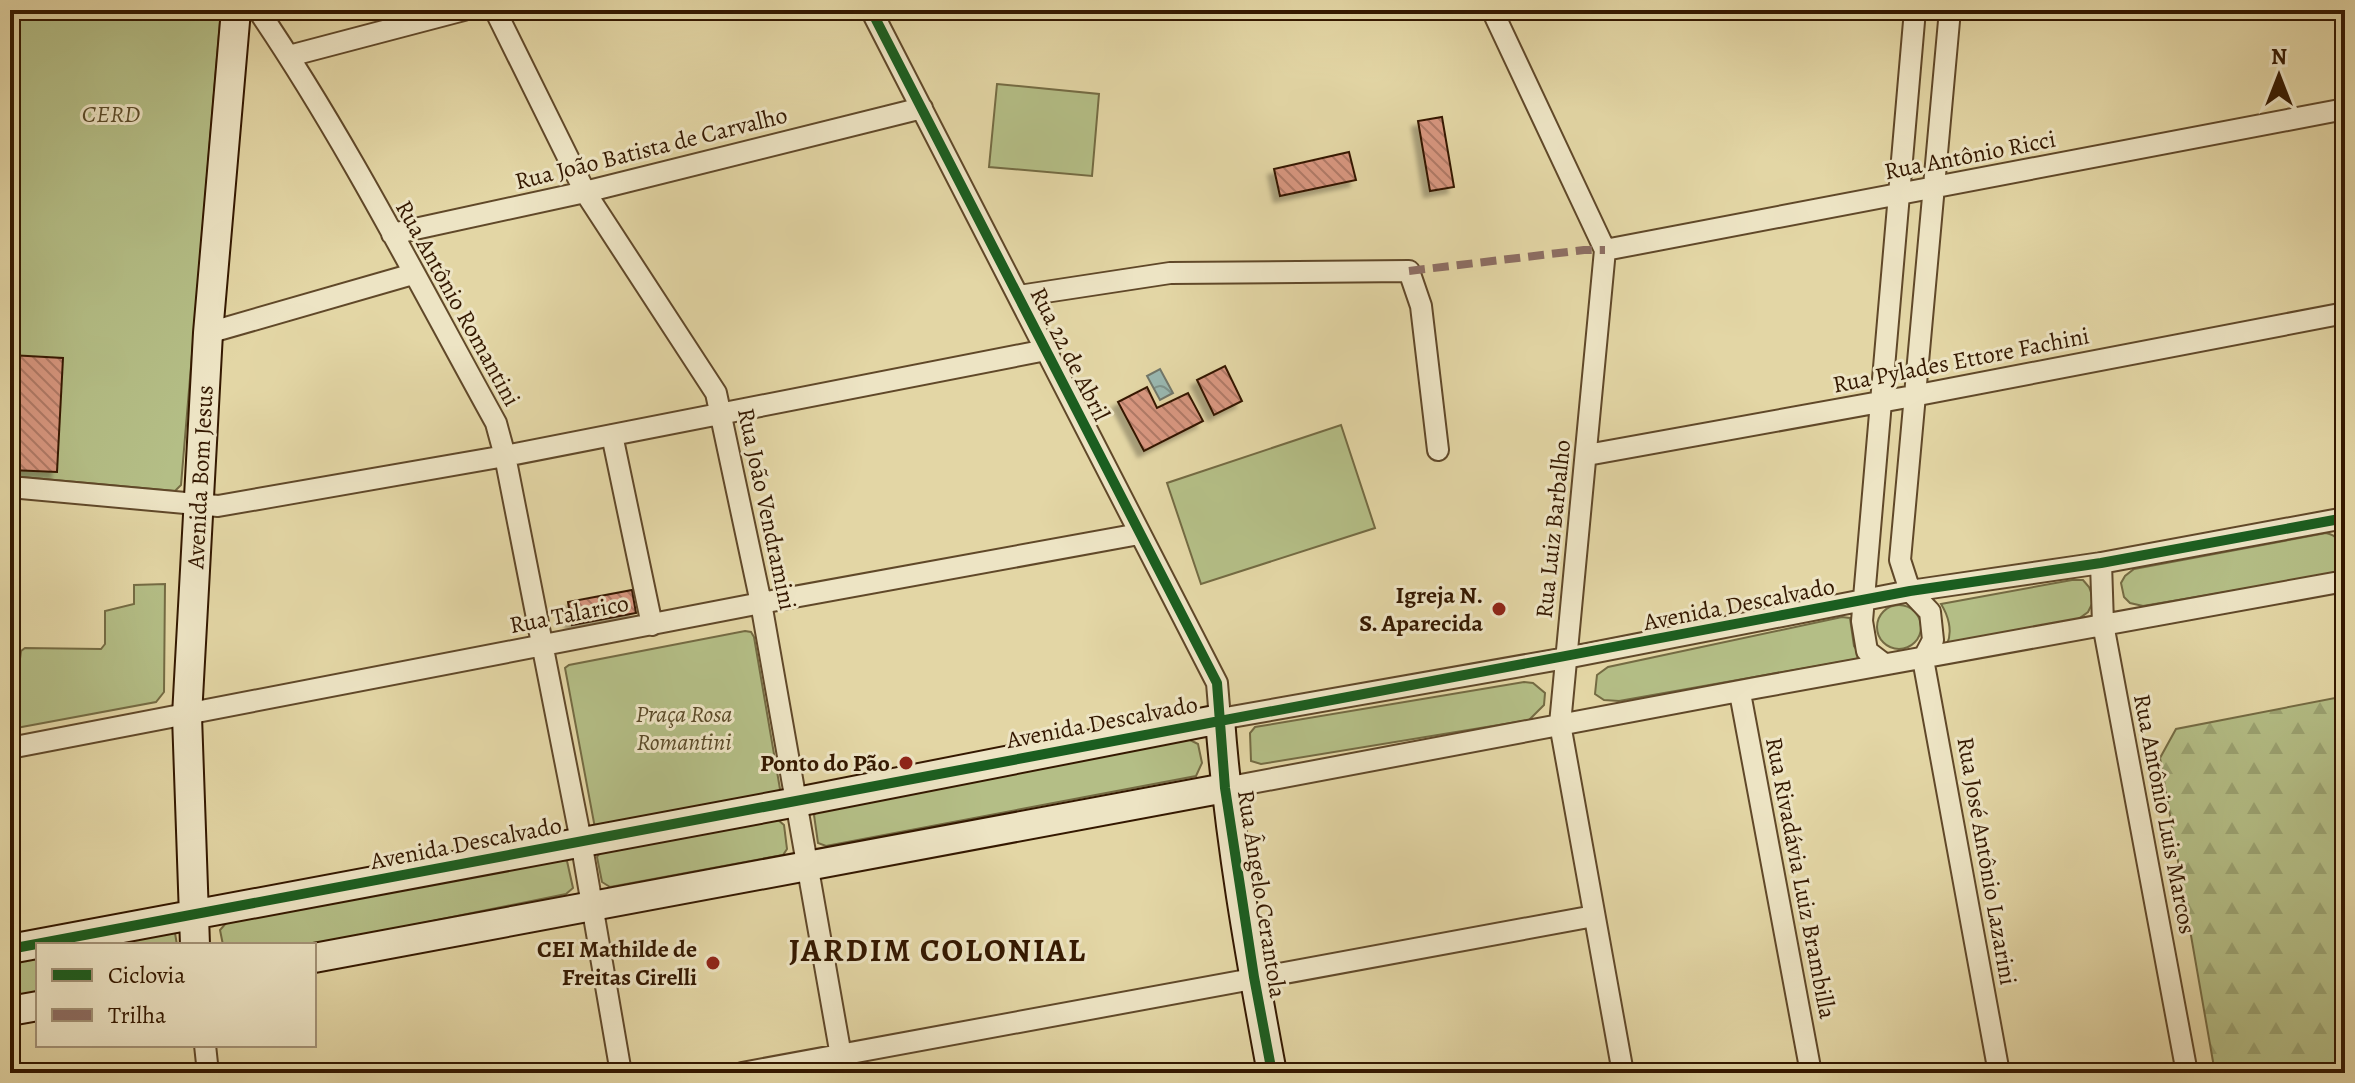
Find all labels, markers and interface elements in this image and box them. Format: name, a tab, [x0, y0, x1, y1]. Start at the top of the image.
north arrow	[2239, 36, 2319, 116]
text: N	[2271, 42, 2287, 72]
park label: CERD	[82, 98, 140, 130]
street label: Rua João Batista de Carvalho	[512, 99, 791, 197]
street label: Rua Antônio Ricci	[1882, 123, 2058, 187]
street label: Rua Antônio Romantini	[388, 194, 528, 412]
street label: Rua 22 de Abril	[1023, 282, 1118, 427]
street label: Rua Pylades Ettore Fachini	[1830, 319, 2092, 401]
street label: Avenida Bom Jesus	[179, 384, 221, 571]
street label: Rua João Vendramini	[730, 405, 804, 613]
street label: Rua Luiz Barbalho	[1528, 438, 1578, 620]
street label: Avenida Descalvado	[1640, 570, 1837, 638]
place label: Igreja N. S. Aparecida	[1359, 579, 1483, 639]
street label: Rua Talarico	[507, 587, 631, 641]
marker: Igreja N. S. Aparecida	[1490, 600, 1508, 618]
street label: Avenida Descalvado	[1003, 688, 1200, 756]
street label: Rua Antônio Luis Marcos	[2126, 691, 2204, 937]
park label: Praça Rosa Romantini	[636, 698, 732, 758]
street label: Rua Rivadávia Luiz Brambilla	[1758, 734, 1844, 1022]
street label: Rua José Antônio Lazarini	[1949, 734, 2025, 988]
place label: Ponto do Pão	[760, 747, 890, 779]
marker: Ponto do Pão	[897, 754, 915, 772]
street label: Rua Ângelo Cerantola	[1230, 788, 1294, 1001]
street label: Avenida Descalvado	[367, 809, 564, 877]
district label: JARDIM COLONIAL	[789, 928, 1087, 972]
place label: CEI Mathilde de Freitas Cirelli	[537, 933, 697, 993]
legend	[36, 943, 316, 1047]
marker: CEI Mathilde de Freitas Cirelli	[704, 954, 722, 972]
text: Ciclovia	[108, 959, 186, 991]
text: Trilha	[108, 999, 167, 1031]

